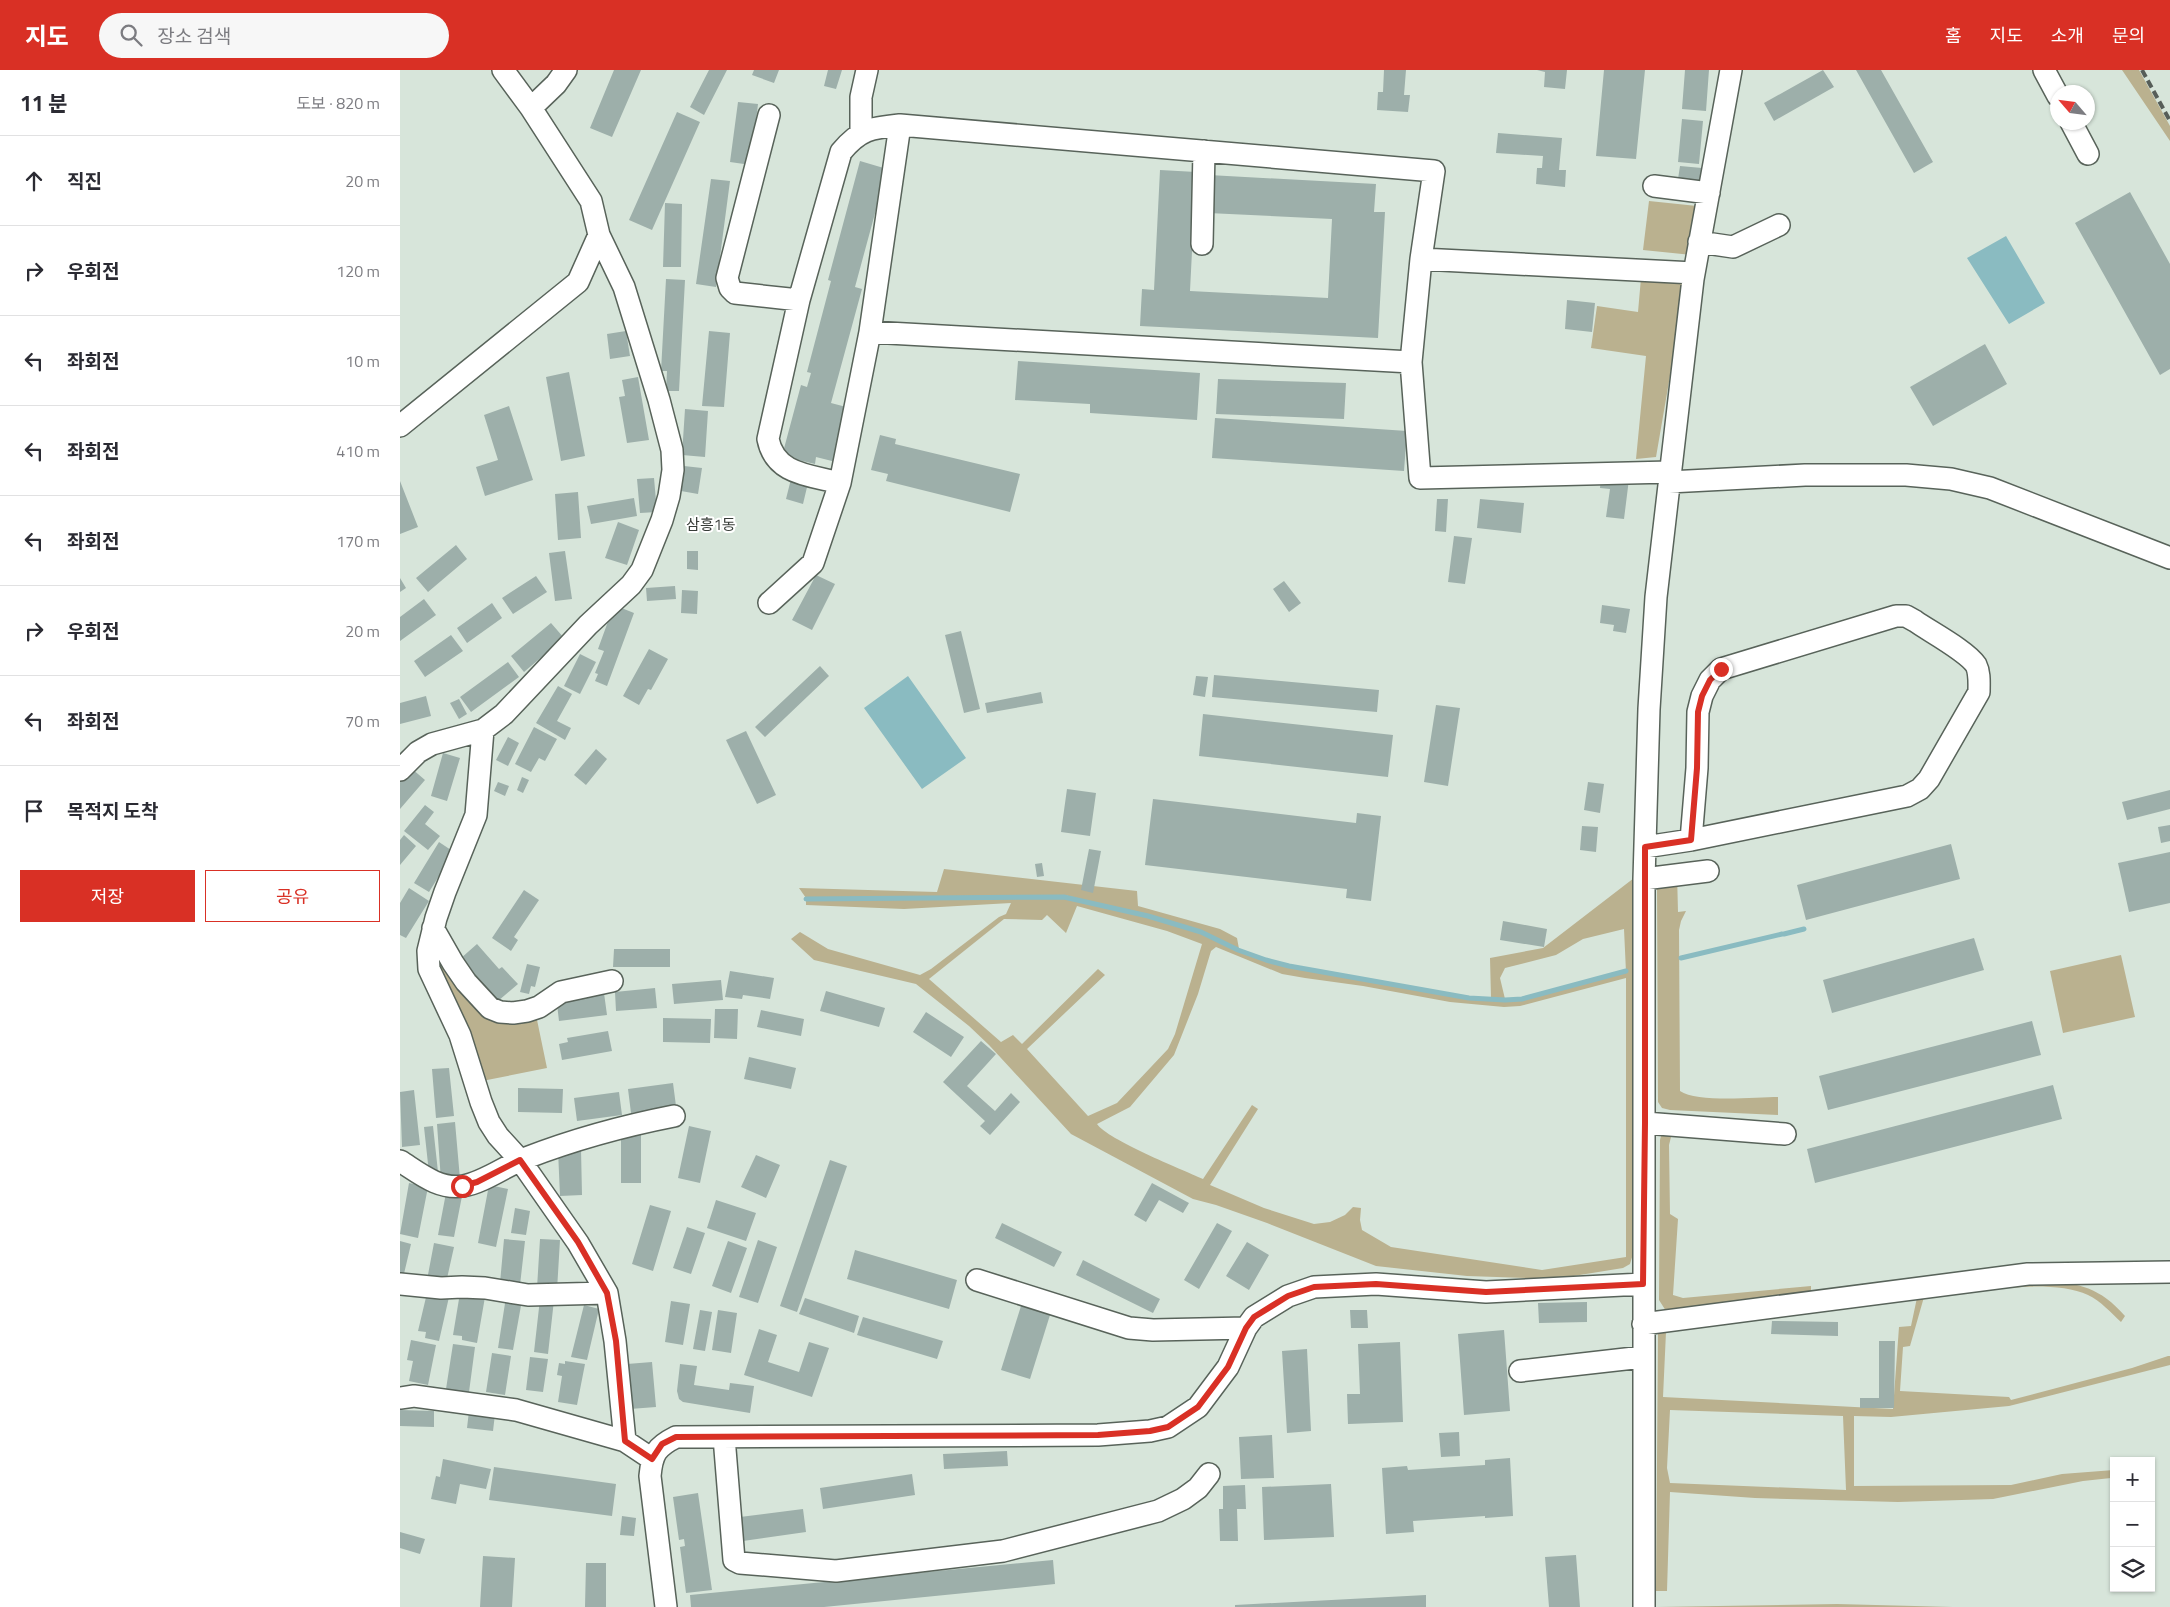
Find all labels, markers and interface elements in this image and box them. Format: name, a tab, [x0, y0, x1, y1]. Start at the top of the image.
search box	[99, 13, 449, 58]
text: 지도	[25, 18, 69, 54]
icon: search	[117, 21, 145, 49]
text: 장소 검색	[157, 21, 231, 50]
text: 홈	[1945, 22, 1962, 49]
text: 지도	[1990, 22, 2023, 49]
text: 소개	[2051, 22, 2084, 49]
text: 문의	[2112, 22, 2145, 49]
north arrow	[2050, 85, 2095, 130]
text: 11 분	[20, 87, 67, 119]
text: 도보 · 820 m	[296, 91, 380, 115]
text: 직진	[67, 166, 102, 195]
icon: ahead	[20, 167, 48, 195]
text: 20 m	[345, 169, 380, 193]
text: 우회전	[67, 256, 119, 285]
icon: right	[20, 257, 48, 285]
text: 120 m	[336, 259, 380, 283]
text: 좌회전	[67, 346, 119, 375]
icon: left	[20, 347, 48, 375]
text: 10 m	[345, 349, 380, 373]
text: 좌회전	[67, 436, 119, 465]
icon: left	[20, 437, 48, 465]
text: 410 m	[336, 439, 380, 463]
district label: 삼흥1동	[686, 513, 736, 536]
text: 좌회전	[67, 526, 119, 555]
icon: left	[20, 527, 48, 555]
text: 170 m	[336, 529, 380, 553]
text: 우회전	[67, 616, 119, 645]
icon: right	[20, 617, 48, 645]
text: 20 m	[345, 619, 380, 643]
route end	[1710, 658, 1733, 681]
text: 좌회전	[67, 706, 119, 735]
icon: left	[20, 707, 48, 735]
text: 70 m	[345, 709, 380, 733]
text: 목적지 도착	[67, 796, 159, 825]
icon: arrive	[20, 797, 48, 825]
button: 저장	[20, 870, 195, 922]
button: 공유	[205, 870, 380, 922]
route start	[451, 1175, 474, 1198]
map controls	[2110, 1457, 2155, 1592]
button: +	[2110, 1457, 2155, 1502]
button: −	[2110, 1502, 2155, 1547]
button: layers	[2110, 1547, 2155, 1592]

